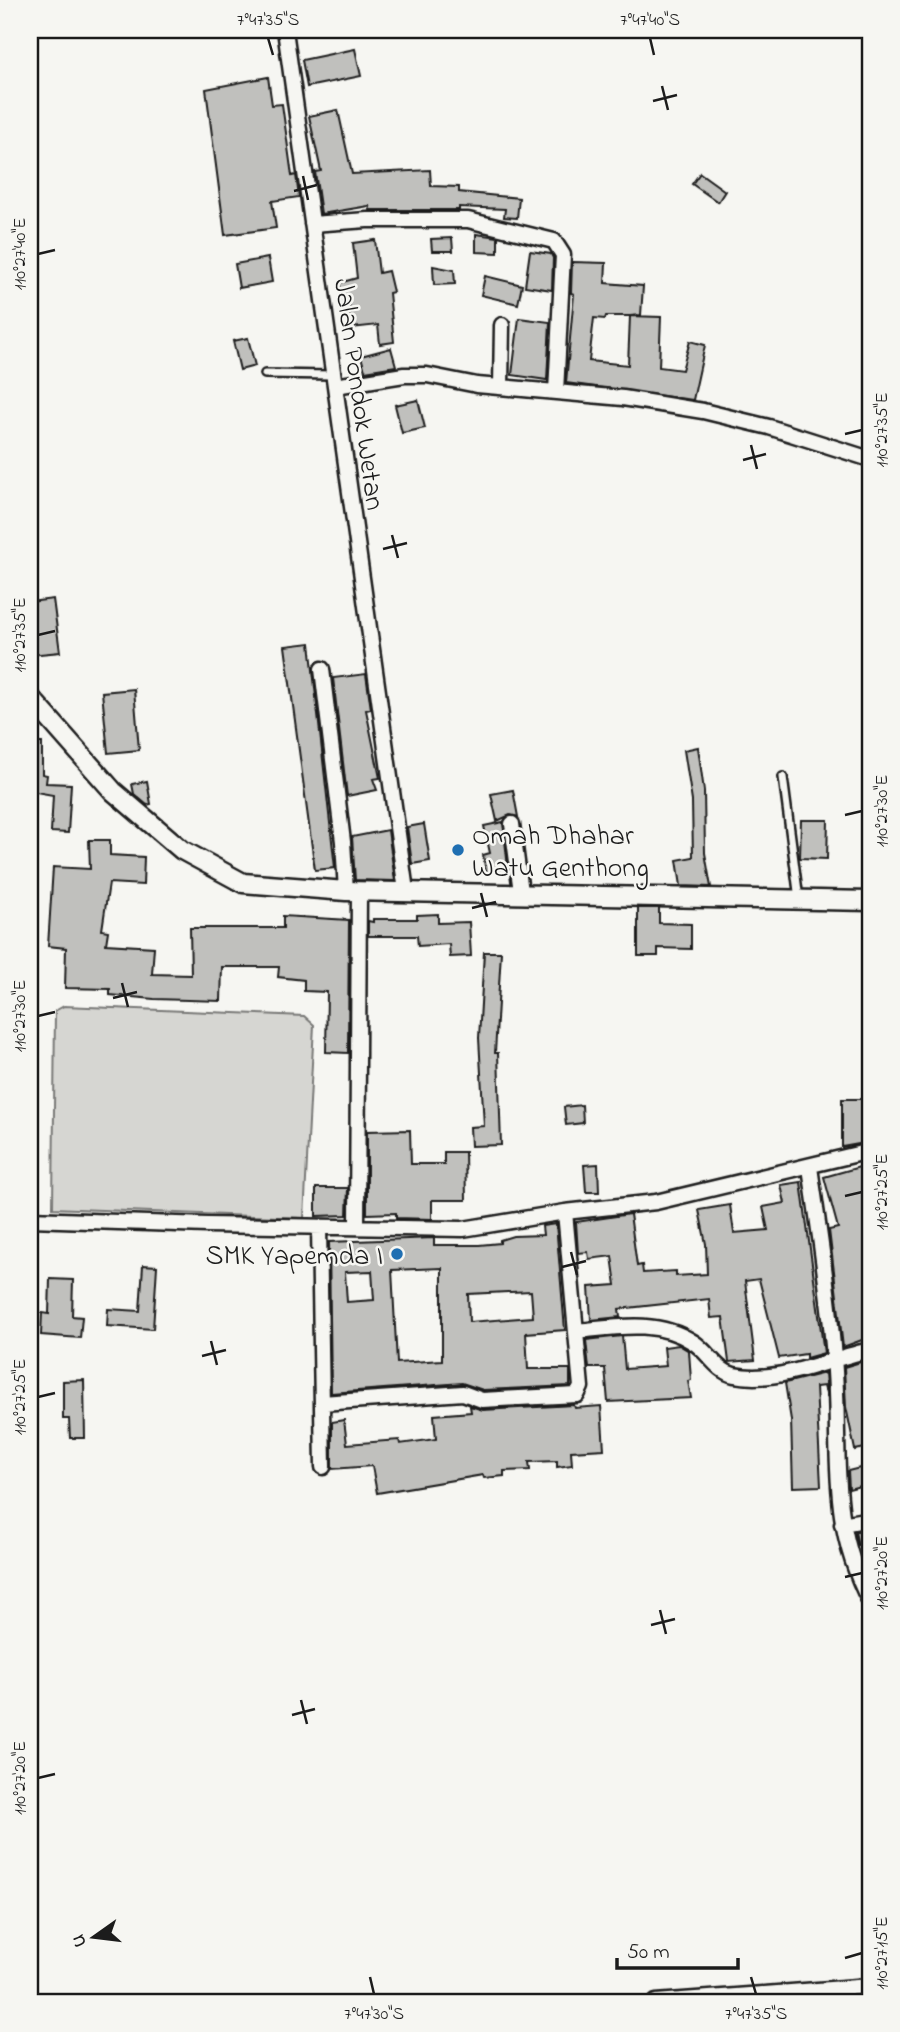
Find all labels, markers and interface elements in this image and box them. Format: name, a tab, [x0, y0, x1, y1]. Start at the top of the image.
text: 7°47'35"S	[237, 8, 299, 34]
text: 7°47'40"S	[620, 8, 680, 34]
text: 110°27'40"E	[8, 218, 34, 290]
street label: Jalan Pondok Wetan	[321, 276, 394, 513]
text: 110°27'35"E	[870, 392, 896, 468]
text: 110°27'35"E	[8, 597, 34, 673]
text: 110°27'30"E	[870, 775, 896, 847]
place label: Omah Dhahar Watu Genthong	[472, 817, 649, 890]
marker: Omah Dhahar Watu Genthong	[450, 842, 466, 858]
text: 110°27'30"E	[8, 980, 34, 1052]
text: 110°27'25"E	[870, 1154, 896, 1230]
place label: SMK Yapemda I	[206, 1237, 383, 1278]
marker: SMK Yapemda I	[389, 1246, 405, 1262]
text: 110°27'25"E	[8, 1359, 34, 1435]
text: 110°27'20"E	[870, 1536, 896, 1610]
text: 110°27'20"E	[8, 1741, 34, 1815]
north arrow	[60, 1902, 130, 1972]
text: 110°27'15"E	[870, 1916, 896, 1990]
scale bar	[617, 1927, 737, 1971]
text: U	[65, 1931, 94, 1950]
text: 50 m	[627, 1938, 670, 1968]
text: 7°47'30"S	[344, 2002, 404, 2028]
text: 7°47'35"S	[725, 2002, 787, 2028]

